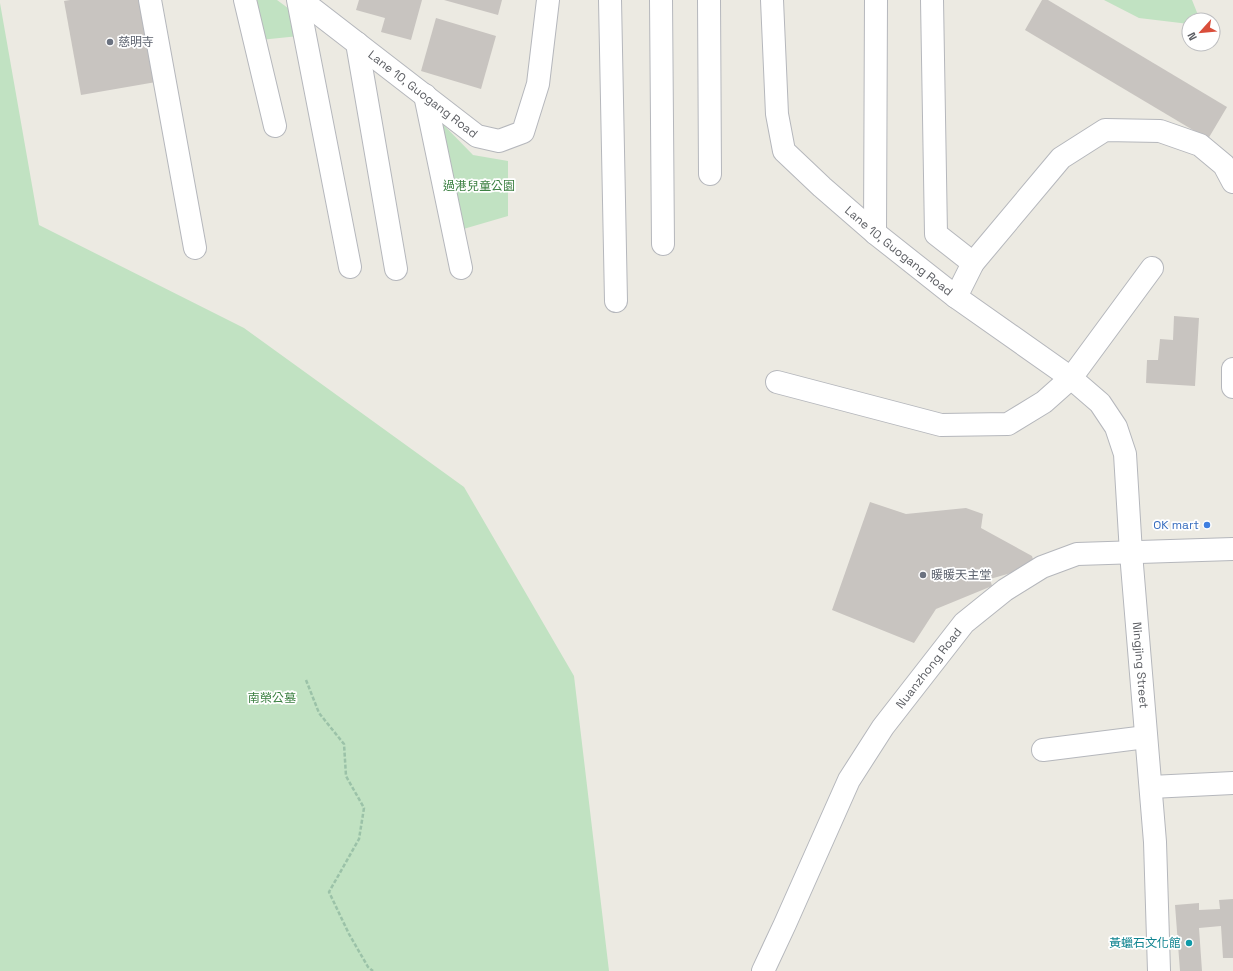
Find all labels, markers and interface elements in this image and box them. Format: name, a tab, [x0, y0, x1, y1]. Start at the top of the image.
north arrow	[1181, 12, 1221, 52]
text: N	[1184, 30, 1200, 43]
place label: 慈明寺	[118, 34, 154, 50]
marker: 慈明寺	[105, 37, 115, 47]
street label: Lane 10, Guogang Road	[365, 47, 481, 142]
park label: 過港兒童公園	[443, 178, 515, 194]
street label: Lane 10, Guogang Road	[841, 202, 956, 299]
place label: OK mart	[1153, 517, 1199, 533]
marker: OK mart	[1202, 520, 1212, 530]
place label: 暖暖天主堂	[931, 567, 991, 583]
marker: 暖暖天主堂	[918, 570, 928, 580]
street label: Ningjing Street	[1129, 621, 1152, 709]
street label: Nuanzhong Road	[892, 624, 965, 712]
park label: 南榮公墓	[248, 690, 296, 706]
place label: 黃蠟石文化館	[1109, 935, 1181, 951]
marker: 黃蠟石文化館	[1184, 938, 1194, 948]

